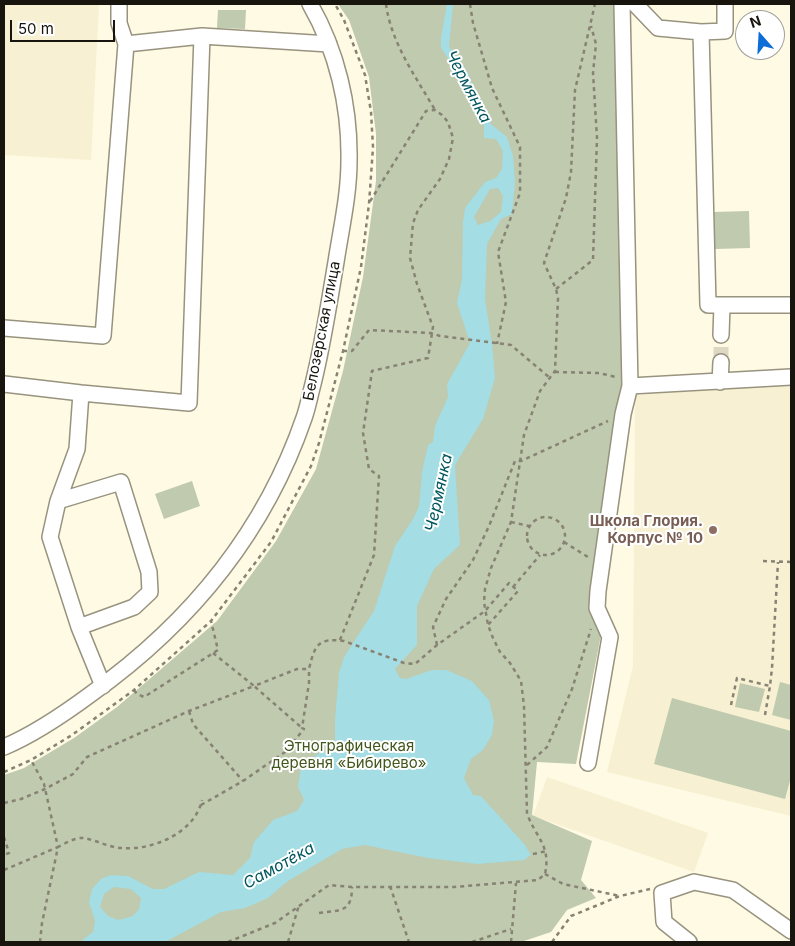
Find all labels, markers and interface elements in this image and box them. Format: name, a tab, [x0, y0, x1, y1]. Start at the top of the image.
scale bar	[12, 10, 118, 42]
north arrow	[735, 10, 785, 60]
text: N	[747, 12, 763, 31]
text: 50 m	[18, 19, 54, 38]
water label: Чермянка	[441, 47, 495, 127]
street label: Белозерская улица	[300, 260, 344, 402]
water label: Чермянка	[421, 452, 457, 534]
place label: Школа Глория. Корпус № 10	[590, 512, 703, 547]
marker: Школа Глория. Корпус № 10	[707, 524, 719, 536]
park label: Этнографическая деревня «Бибирево»	[271, 737, 427, 772]
water label: Самотёка	[240, 839, 318, 893]

